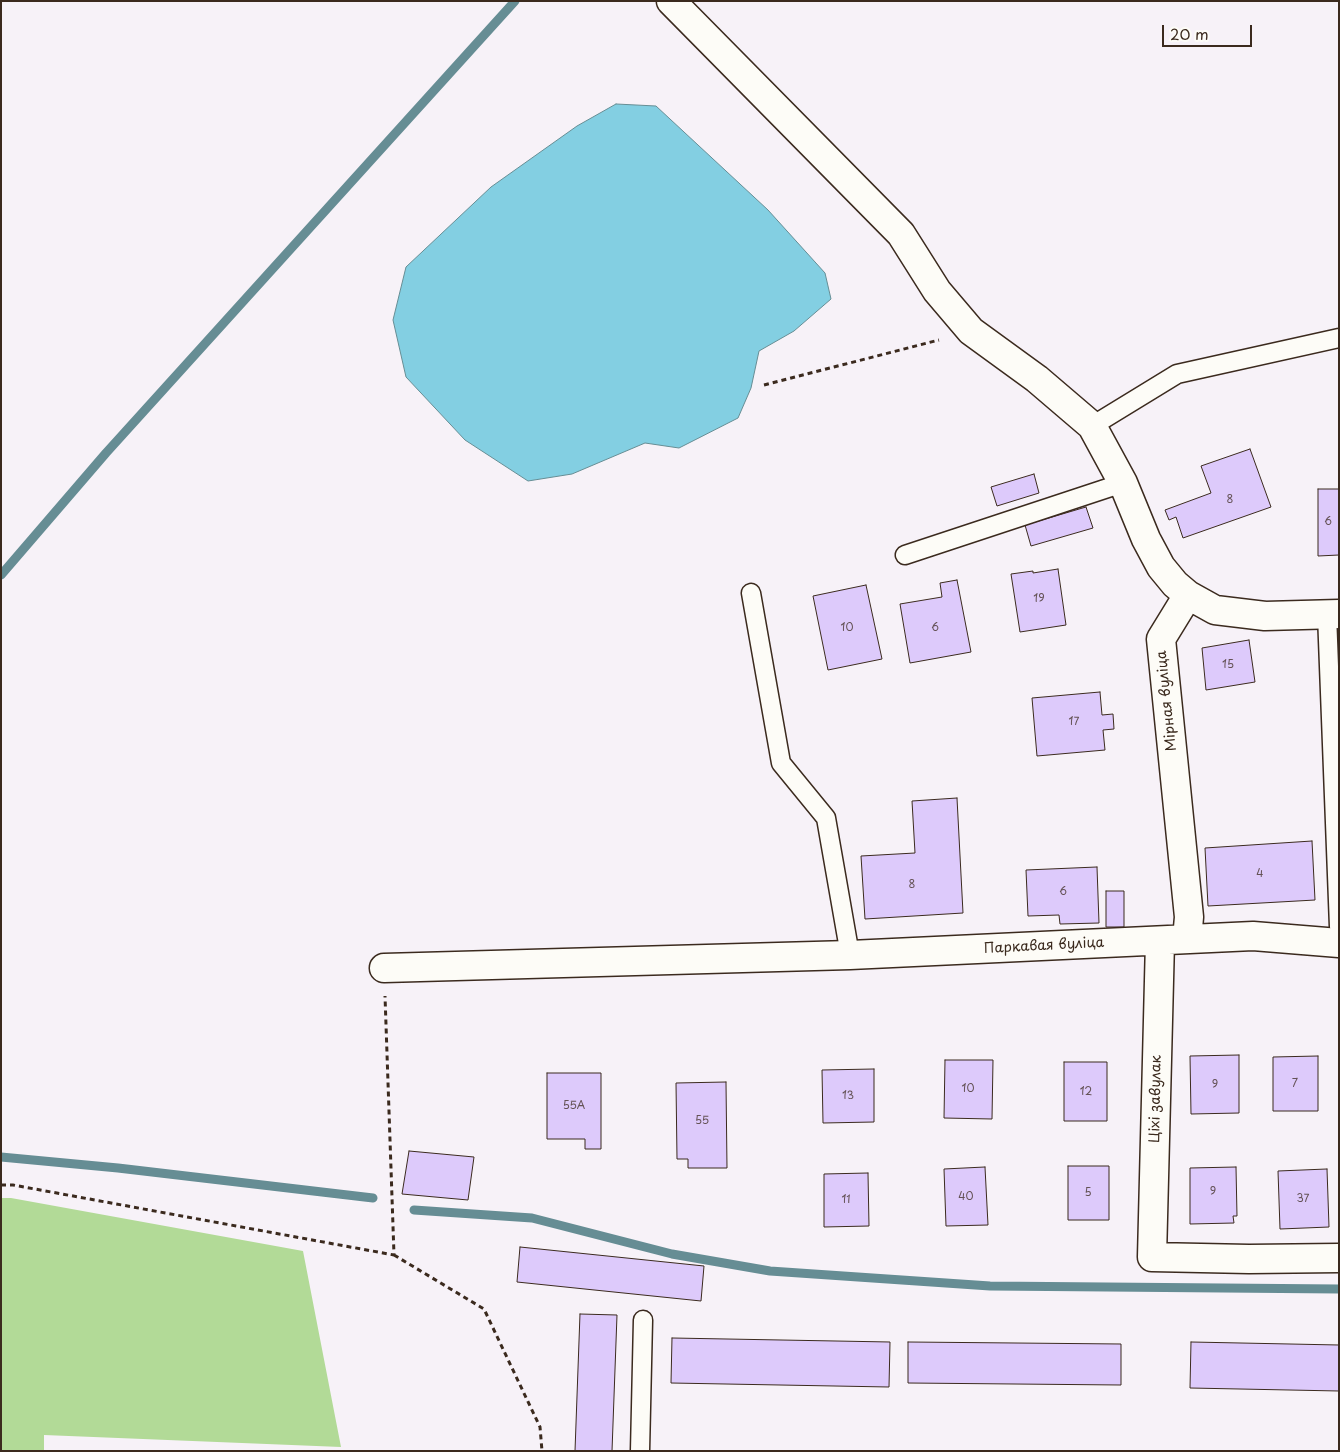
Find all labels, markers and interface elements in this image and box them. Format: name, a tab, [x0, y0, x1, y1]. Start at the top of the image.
scale bar	[1165, 15, 1255, 47]
text: 20 m	[1170, 22, 1209, 45]
house number: 8	[1227, 493, 1233, 507]
house number: 6	[1324, 515, 1332, 529]
house number: 19	[1033, 592, 1045, 606]
house number: 10	[841, 621, 853, 635]
house number: 6	[931, 621, 939, 635]
street label: Мірная вуліца	[1153, 650, 1181, 752]
house number: 15	[1222, 658, 1234, 672]
house number: 17	[1069, 715, 1079, 729]
house number: 4	[1256, 867, 1264, 881]
house number: 8	[909, 878, 915, 892]
house number: 6	[1059, 885, 1067, 899]
street label: Паркавая вуліца	[983, 934, 1105, 958]
street label: Ціхі завулак	[1147, 1055, 1165, 1143]
house number: 7	[1292, 1077, 1298, 1091]
house number: 9	[1212, 1078, 1218, 1092]
house number: 10	[962, 1082, 974, 1096]
house number: 12	[1080, 1085, 1092, 1099]
house number: 13	[842, 1089, 854, 1103]
house number: 55А	[563, 1099, 585, 1113]
house number: 55	[695, 1114, 709, 1128]
house number: 9	[1210, 1185, 1216, 1199]
house number: 5	[1084, 1186, 1092, 1200]
house number: 40	[958, 1190, 974, 1204]
house number: 37	[1297, 1192, 1309, 1206]
house number: 11	[841, 1193, 851, 1207]

